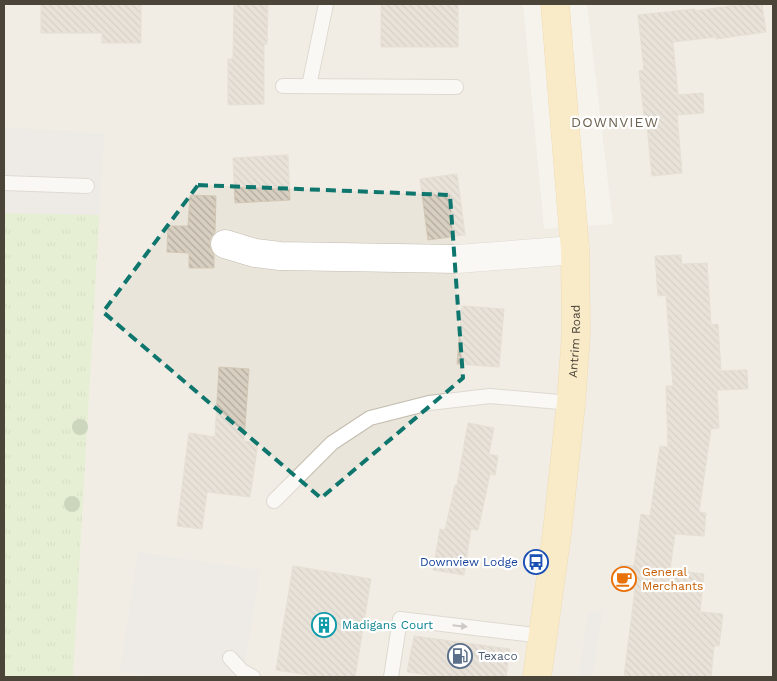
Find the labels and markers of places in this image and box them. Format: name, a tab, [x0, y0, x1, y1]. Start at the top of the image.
bus stop icon: Downview Lodge	[523, 549, 549, 575]
place label: Downview Lodge	[420, 555, 518, 569]
place label: General Merchants	[642, 565, 703, 593]
cafe icon: General Merchants	[611, 566, 637, 592]
building icon: Madigans Court	[311, 612, 337, 638]
place label: Madigans Court	[342, 618, 433, 632]
fuel station icon: Texaco	[447, 643, 473, 669]
place label: Texaco	[478, 649, 518, 663]

